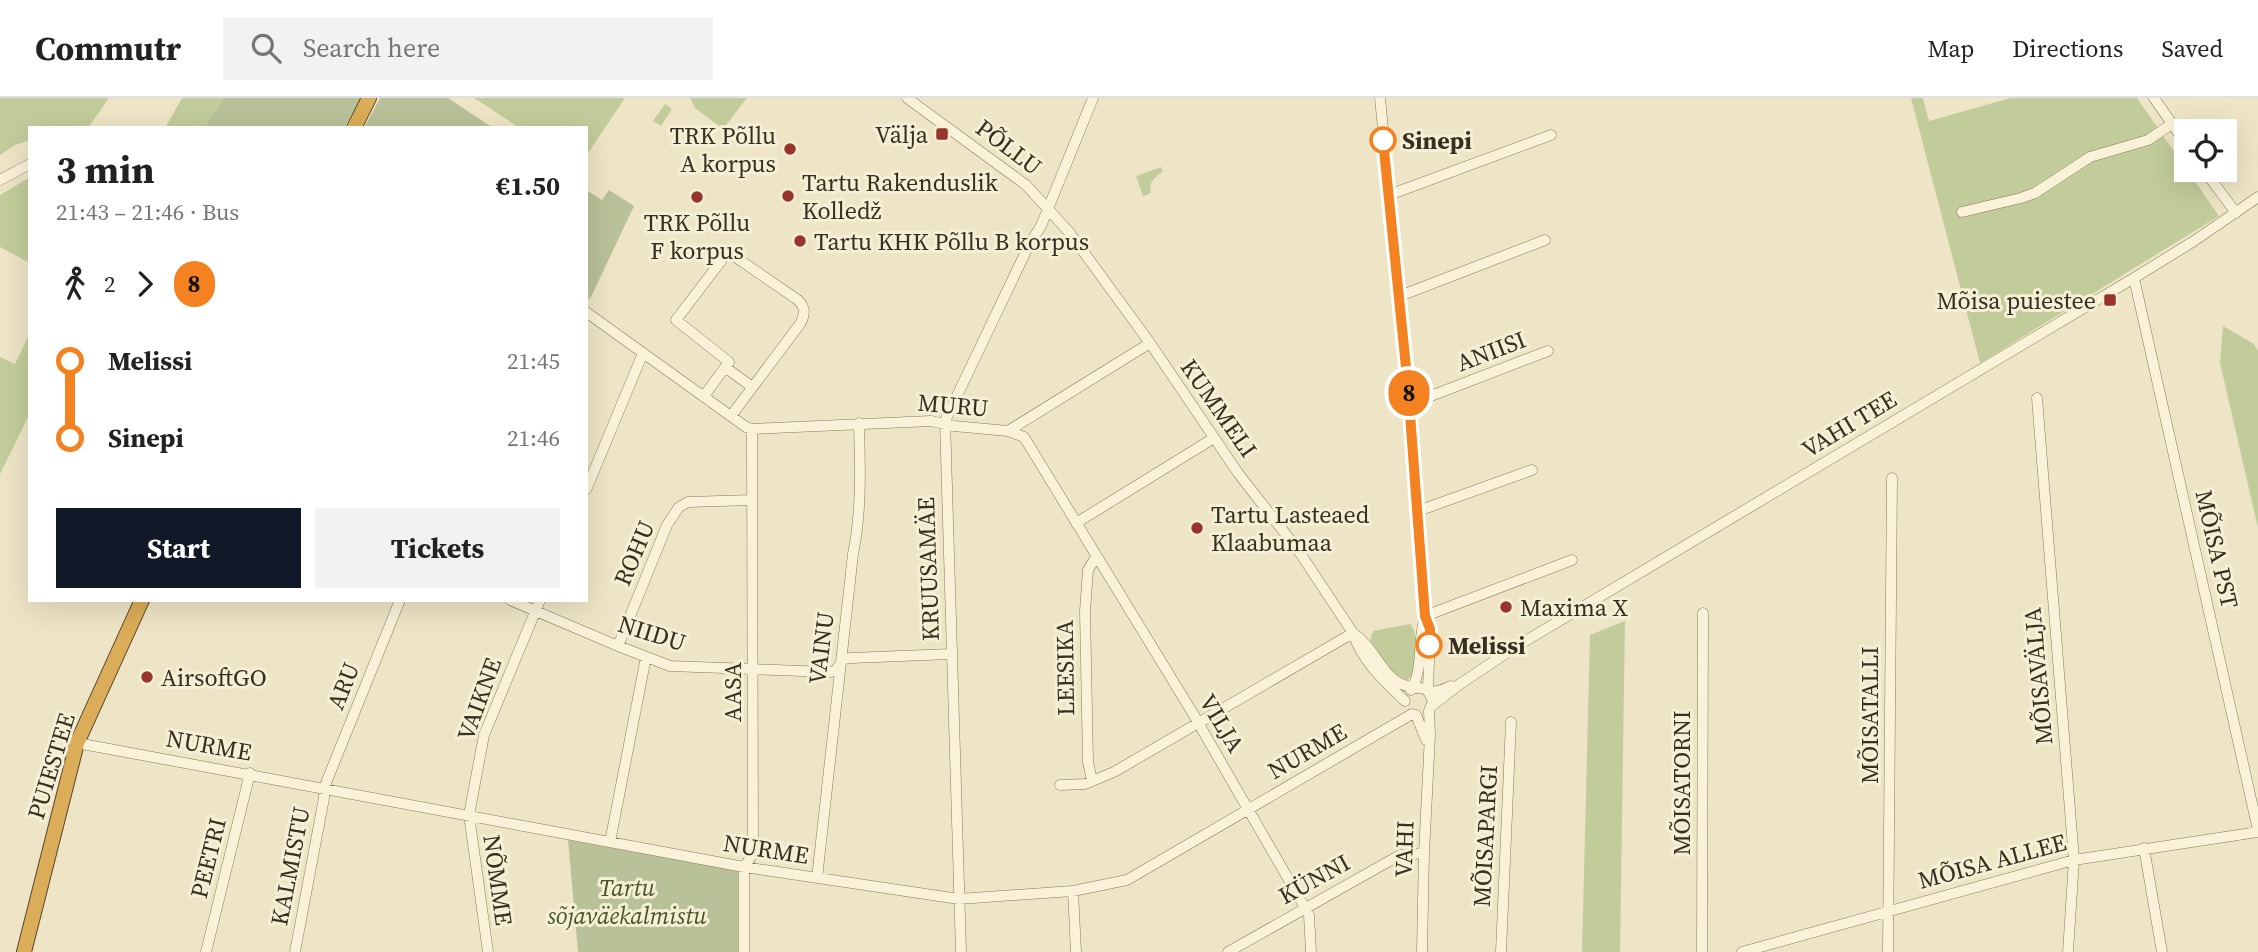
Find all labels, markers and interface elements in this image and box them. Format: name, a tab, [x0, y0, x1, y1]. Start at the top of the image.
search box	[223, 17, 713, 80]
text: Commutr	[35, 26, 181, 71]
icon: search	[247, 29, 285, 67]
text: Search here	[303, 30, 440, 66]
text: Map	[1927, 32, 1974, 65]
text: Directions	[2012, 32, 2123, 65]
text: Saved	[2161, 32, 2223, 65]
street label: PÕLLU	[969, 111, 1049, 183]
place label: Välja	[875, 118, 929, 151]
place label: TRK Põllu A korpus	[670, 119, 776, 180]
map controls	[2174, 119, 2237, 182]
button: locate	[2174, 119, 2237, 182]
place label: Sinepi	[1402, 124, 1472, 157]
marker: Välja	[934, 126, 950, 142]
marker: Sinepi	[1370, 127, 1396, 153]
marker: TRK Põllu A korpus	[782, 141, 798, 157]
text: 3 min	[56, 144, 155, 196]
place label: Tartu Rakenduslik Kolledž	[802, 166, 999, 227]
text: €1.50	[496, 168, 560, 204]
marker: Tartu Rakenduslik Kolledž	[780, 188, 796, 204]
marker: TRK Põllu F korpus	[689, 189, 705, 205]
text: 21:43 – 21:46 · Bus	[56, 196, 239, 228]
place label: TRK Põllu F korpus	[644, 206, 750, 267]
place label: Tartu KHK Põllu B korpus	[814, 225, 1089, 258]
marker: Tartu KHK Põllu B korpus	[792, 233, 808, 249]
icon: walk	[56, 265, 94, 303]
icon: forward	[126, 265, 164, 303]
text: 8	[188, 267, 201, 300]
text: 2	[104, 268, 116, 300]
place label: Mõisa puiestee	[1936, 284, 2096, 317]
marker: Mõisa puiestee	[2102, 292, 2118, 308]
street label: ANIISI	[1452, 323, 1530, 379]
text: Melissi	[108, 343, 192, 379]
text: 21:45	[507, 345, 560, 377]
street label: KUMMELI	[1173, 352, 1265, 464]
line badge: 8	[1386, 370, 1432, 416]
text: 8	[1402, 376, 1416, 409]
street label: VAHI TEE	[1795, 383, 1903, 465]
street label: MURU	[916, 385, 990, 425]
text: Sinepi	[108, 420, 184, 456]
text: 21:46	[507, 422, 560, 454]
street label: MÕISA PST	[2187, 487, 2247, 612]
street label: KRUUSAMÄE	[909, 496, 947, 642]
place label: Tartu Lasteaed Klaabumaa	[1211, 498, 1370, 559]
button: Start	[56, 508, 301, 588]
button: Tickets	[315, 508, 560, 588]
street label: ROHU	[606, 515, 662, 591]
marker: Tartu Lasteaed Klaabumaa	[1189, 520, 1205, 536]
place label: Maxima X	[1520, 591, 1629, 624]
marker: Maxima X	[1498, 599, 1514, 615]
street label: MÕISAVÄLJA	[2016, 606, 2060, 746]
street label: NIIDU	[614, 607, 690, 659]
street label: VAINU	[800, 610, 842, 686]
street label: LEESIKA	[1048, 620, 1082, 716]
place label: Melissi	[1448, 629, 1526, 662]
marker: Melissi	[1416, 632, 1442, 658]
street label: MÕISATALLI	[1853, 646, 1886, 784]
street label: VAIKNE	[449, 653, 509, 745]
street label: ARU	[319, 658, 367, 714]
place label: AirsoftGO	[161, 661, 267, 694]
street label: AASA	[716, 662, 749, 722]
marker: AirsoftGO	[139, 669, 155, 685]
street label: VILJA	[1192, 688, 1252, 758]
street label: PUIESTEE	[19, 709, 83, 823]
street label: MÕISATORNI	[1665, 710, 1698, 856]
street label: NURME	[1261, 715, 1353, 787]
street label: NURME	[164, 721, 254, 769]
street label: MÕISAPARGI	[1465, 764, 1505, 908]
street label: KALMISTU	[262, 804, 318, 928]
street label: PEETRI	[182, 814, 234, 902]
street label: VAHI	[1387, 820, 1421, 878]
street label: MÕISA ALLEE	[1914, 825, 2070, 897]
street label: NURME	[721, 826, 811, 872]
street label: NÕMME	[475, 832, 521, 928]
street label: KÜNNI	[1272, 846, 1356, 912]
park label: Tartu sõjaväekalmistu	[547, 871, 707, 932]

